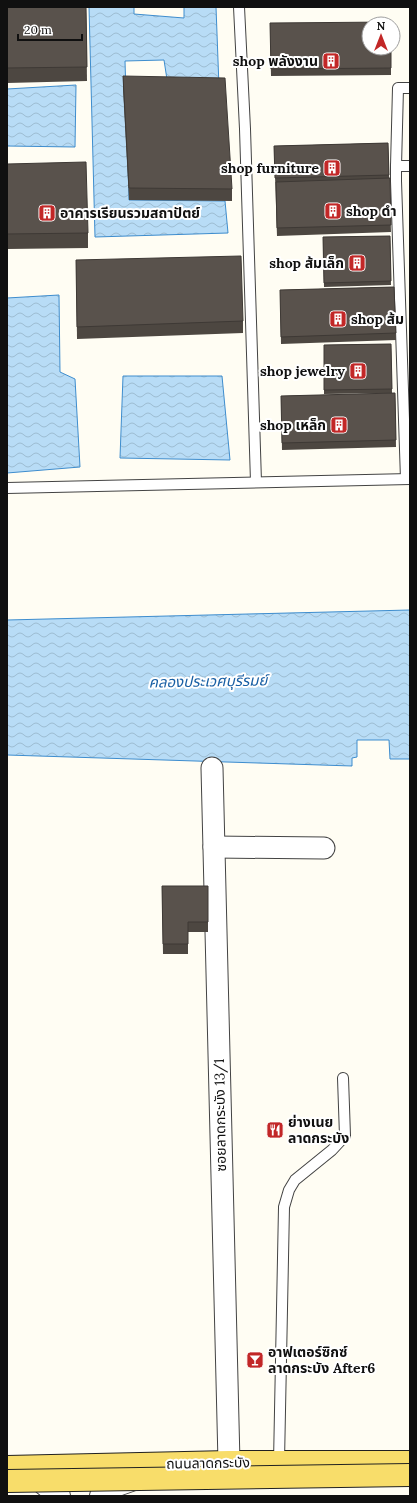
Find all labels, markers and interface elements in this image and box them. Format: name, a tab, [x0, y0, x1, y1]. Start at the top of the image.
scale bar	[18, 16, 82, 42]
north arrow	[361, 16, 401, 56]
text: N	[377, 19, 386, 33]
text: 20 m	[24, 22, 52, 37]
building icon: shop พลังงาน	[321, 51, 341, 71]
place label: shop พลังงาน	[233, 52, 318, 70]
building icon: shop furniture	[322, 158, 342, 178]
place label: shop furniture	[221, 159, 319, 177]
building icon: shop ดำ	[323, 201, 343, 221]
place label: shop ดำ	[346, 202, 396, 220]
building icon: อาคารเรียนรวมสถาปัตย์	[37, 203, 57, 223]
place label: อาคารเรียนรวมสถาปัตย์	[60, 204, 200, 222]
building icon: shop ส้มเล็ก	[347, 253, 367, 273]
place label: shop ส้มเล็ก	[269, 254, 344, 272]
building icon: shop ส้ม	[328, 309, 348, 329]
place label: shop ส้ม	[351, 310, 404, 328]
building icon: shop jewelry	[348, 361, 368, 381]
place label: shop jewelry	[260, 362, 345, 380]
building icon: shop เหล็ก	[329, 415, 349, 435]
place label: shop เหล็ก	[260, 416, 326, 434]
water label: คลองประเวศบุรีรมย์	[148, 670, 271, 692]
street label: ซอยลาดกระบัง 13/1	[210, 1058, 230, 1172]
place label: ย่างเนย ลาดกระบัง	[288, 1113, 349, 1147]
restaurant icon: ย่างเนย ลาดกระบัง	[265, 1120, 285, 1140]
place label: อาฟเตอร์ซิกซ์ ลาดกระบัง After6	[268, 1343, 375, 1377]
bar icon: อาฟเตอร์ซิกซ์ ลาดกระบัง After6	[245, 1350, 265, 1370]
street label: ถนนลาดกระบัง	[166, 1453, 250, 1473]

